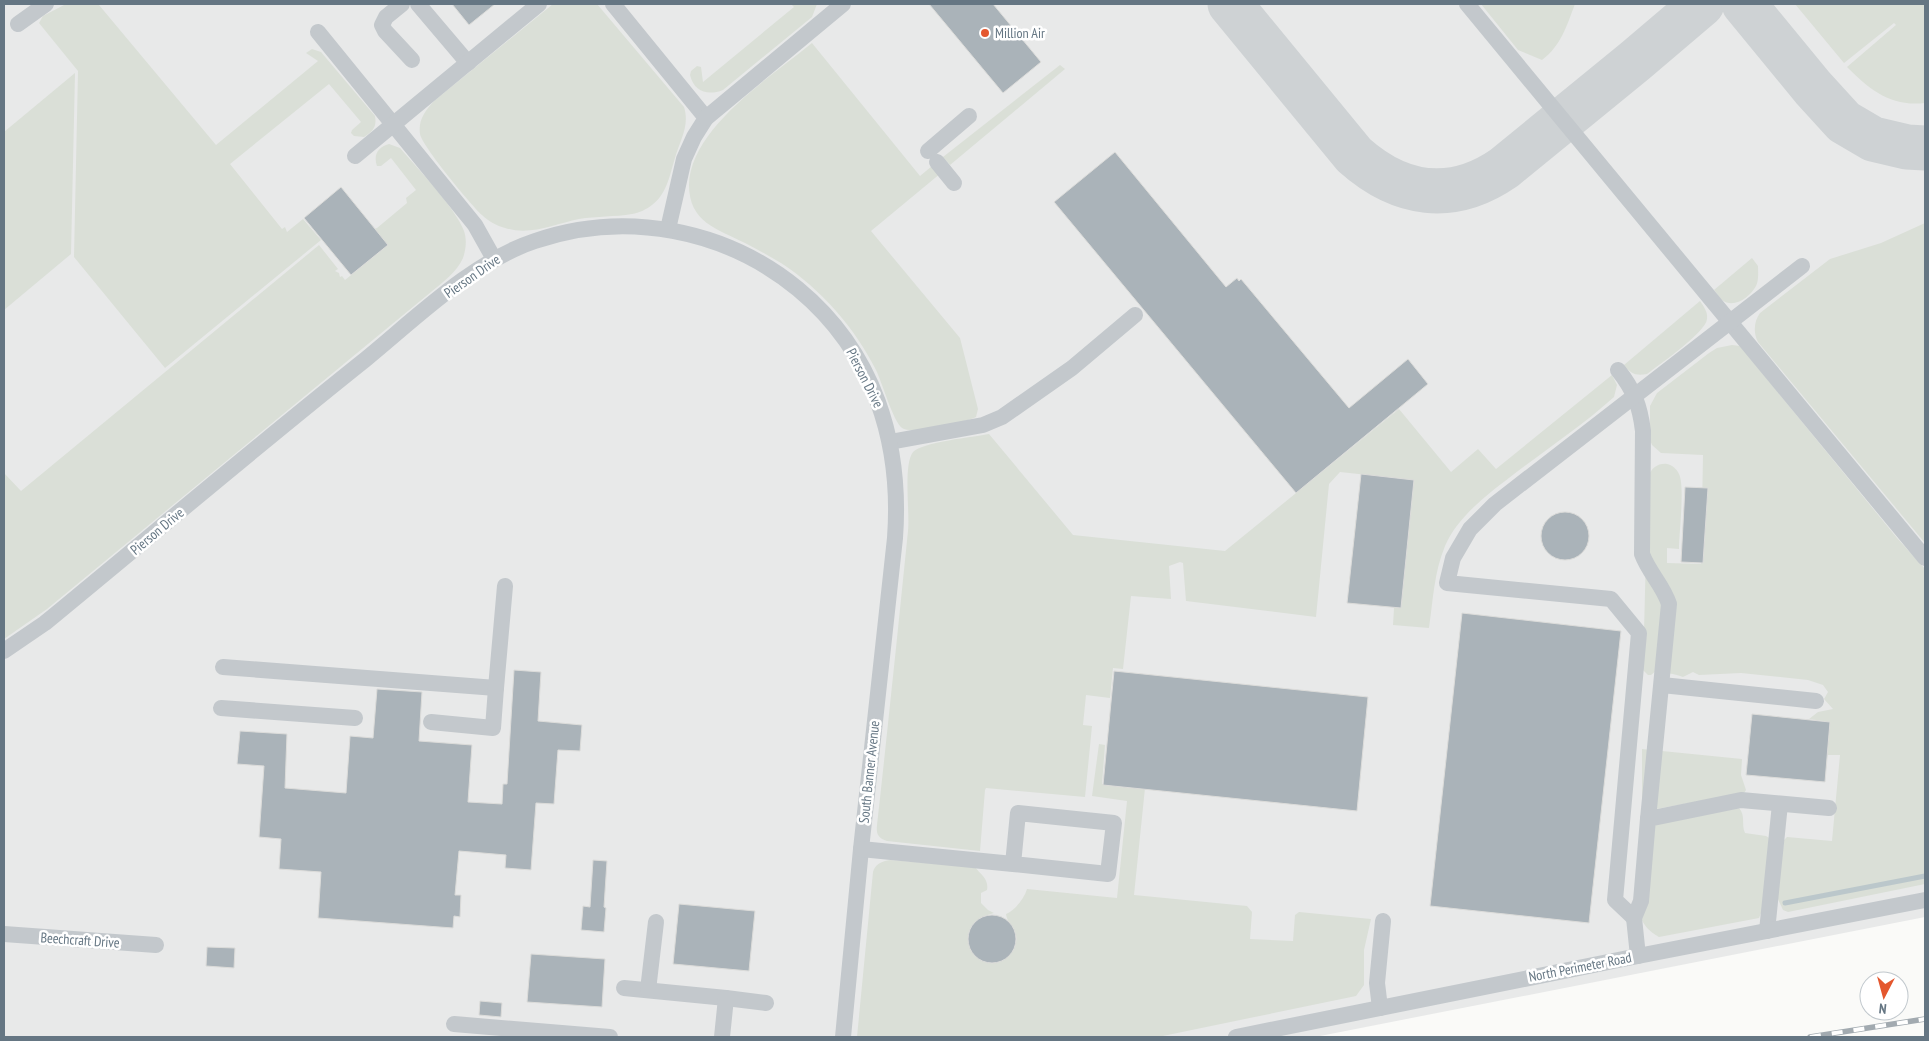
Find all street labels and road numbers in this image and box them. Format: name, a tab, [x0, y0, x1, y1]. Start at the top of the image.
street label: Pierson Drive	[440, 250, 504, 302]
street label: Pierson Drive	[842, 345, 888, 411]
street label: Pierson Drive	[127, 503, 188, 559]
street label: South Banner Avenue	[855, 720, 883, 824]
street label: Beechcraft Drive	[40, 928, 120, 952]
street label: North Perimeter Road	[1527, 948, 1633, 986]

